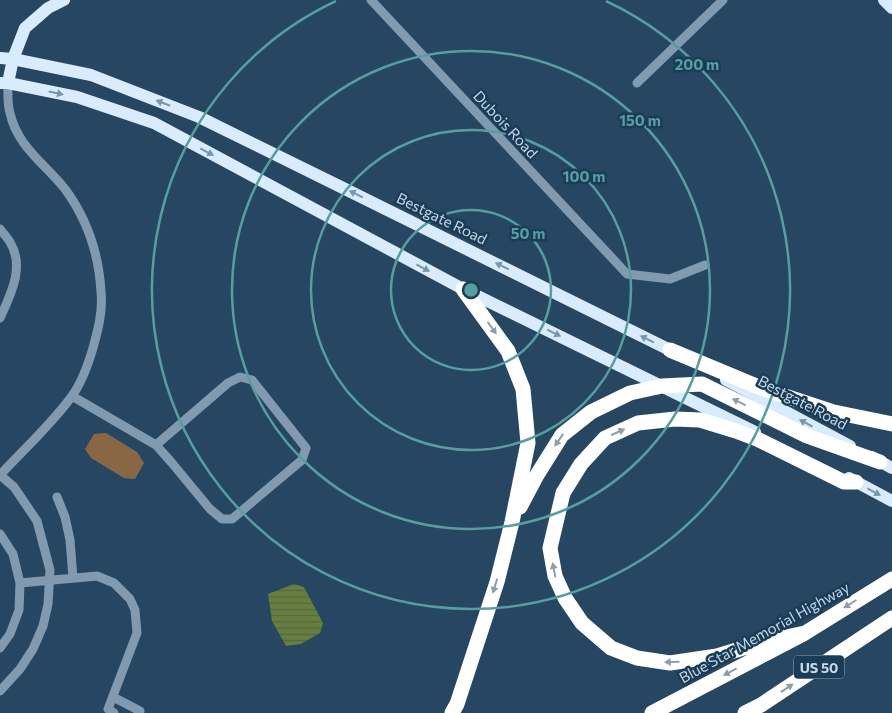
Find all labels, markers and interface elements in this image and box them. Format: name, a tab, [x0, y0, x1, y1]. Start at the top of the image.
text: 200 m	[675, 55, 719, 73]
street label: Dubois Road	[470, 86, 542, 162]
one-way arrow	[49, 89, 65, 97]
one-way arrow	[155, 99, 170, 107]
text: 150 m	[619, 111, 661, 129]
one-way arrow	[199, 148, 214, 156]
text: 100 m	[563, 167, 605, 185]
street label: Bestgate Road	[394, 188, 490, 248]
one-way arrow	[349, 190, 363, 198]
text: 50 m	[511, 224, 545, 242]
one-way arrow	[495, 262, 509, 270]
one-way arrow	[416, 263, 430, 272]
centre of rings	[462, 281, 480, 299]
one-way arrow	[487, 321, 497, 335]
one-way arrow	[547, 329, 561, 337]
one-way arrow	[640, 335, 654, 343]
street label: Bestgate Road	[755, 371, 851, 433]
one-way arrow	[732, 398, 746, 406]
one-way arrow	[799, 419, 814, 427]
one-way arrow	[611, 428, 625, 436]
one-way arrow	[554, 433, 564, 447]
one-way arrow	[867, 488, 881, 496]
one-way arrow	[550, 562, 558, 577]
one-way arrow	[491, 578, 499, 593]
street label: Blue Star Memorial Highway	[676, 578, 852, 686]
one-way arrow	[844, 600, 857, 609]
road number: US 50	[794, 656, 844, 679]
one-way arrow	[664, 658, 680, 666]
one-way arrow	[724, 667, 737, 676]
one-way arrow	[780, 683, 794, 693]

